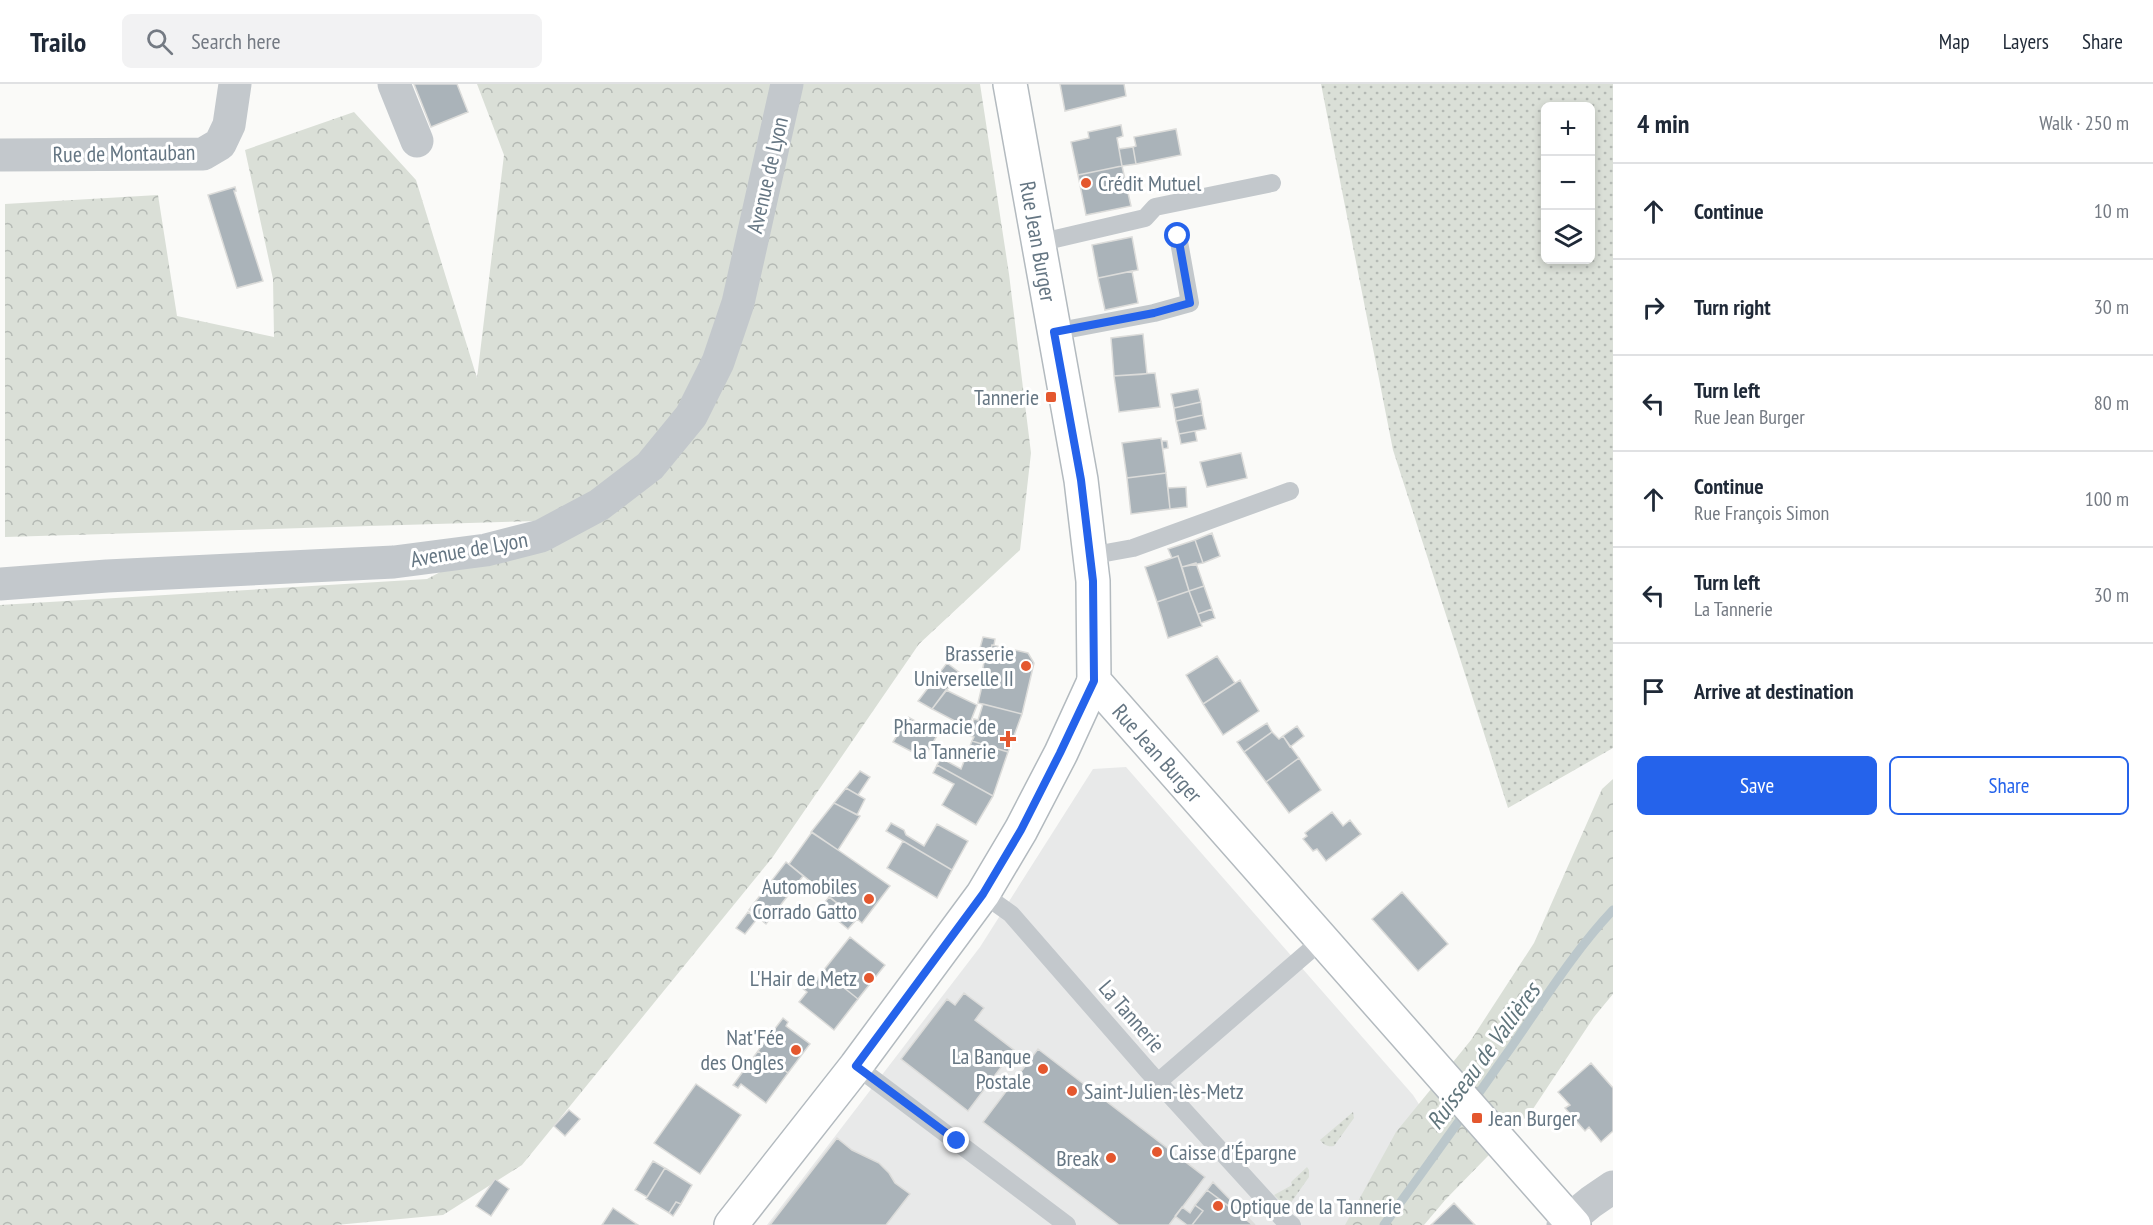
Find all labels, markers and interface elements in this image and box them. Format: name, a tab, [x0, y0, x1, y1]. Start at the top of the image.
search box	[122, 14, 542, 68]
text: Trailo	[30, 23, 86, 60]
icon: search	[143, 25, 176, 58]
text: Search here	[191, 27, 281, 55]
text: Map	[1939, 28, 1970, 55]
text: Layers	[2003, 28, 2049, 55]
text: Share	[2082, 28, 2123, 55]
map controls	[1541, 102, 1595, 264]
button: +	[1541, 102, 1595, 156]
text: 4 min	[1637, 107, 1690, 140]
text: Walk · 250 m	[2039, 110, 2129, 136]
street label: Avenue de Lyon	[740, 114, 794, 236]
street label: Rue de Montauban	[52, 138, 196, 168]
button: −	[1541, 156, 1595, 210]
place label: Crédit Mutuel	[1098, 169, 1202, 197]
marker: Crédit Mutuel	[1079, 176, 1093, 190]
street label: Rue Jean Burger	[1014, 179, 1063, 304]
icon: ahead	[1637, 195, 1670, 228]
text: Continue	[1694, 197, 1764, 225]
text: 10 m	[2094, 198, 2129, 224]
button: layers	[1541, 210, 1595, 264]
route start	[1164, 222, 1190, 248]
icon: right	[1637, 291, 1670, 324]
text: Turn right	[1694, 293, 1771, 321]
text: 30 m	[2094, 294, 2129, 320]
text: Turn left	[1694, 376, 1760, 404]
place label: Tannerie	[974, 383, 1039, 411]
icon: left	[1637, 387, 1670, 420]
marker: Tannerie	[1044, 390, 1058, 404]
text: 80 m	[2094, 390, 2129, 416]
text: Rue Jean Burger	[1694, 404, 1805, 430]
text: Continue	[1694, 472, 1764, 500]
icon: ahead	[1637, 483, 1670, 516]
text: 100 m	[2085, 486, 2129, 512]
text: Rue François Simon	[1694, 500, 1829, 526]
street label: Avenue de Lyon	[408, 525, 530, 573]
text: Turn left	[1694, 568, 1760, 596]
icon: left	[1637, 579, 1670, 612]
text: 30 m	[2094, 582, 2129, 608]
text: La Tannerie	[1694, 596, 1773, 622]
place label: Brasserie Universelle II	[914, 639, 1014, 692]
marker: Brasserie Universelle II	[1019, 659, 1033, 673]
icon: arrive	[1637, 675, 1670, 708]
text: Arrive at destination	[1694, 677, 1854, 705]
street label: Rue Jean Burger	[1107, 698, 1208, 808]
place label: Pharmacie de la Tannerie	[893, 712, 996, 765]
marker: Pharmacie de la Tannerie	[1001, 732, 1015, 746]
button: Save	[1637, 756, 1877, 815]
button: Share	[1889, 756, 2129, 815]
place label: Automobiles Corrado Gatto	[752, 872, 857, 925]
marker: Automobiles Corrado Gatto	[862, 892, 876, 906]
place label: L'Hair de Metz	[750, 964, 857, 992]
marker: L'Hair de Metz	[862, 971, 876, 985]
street label: La Tannerie	[1093, 974, 1171, 1058]
water label: Ruisseau de Vallières	[1419, 974, 1548, 1135]
place label: Nat'Fée des Ongles	[700, 1023, 784, 1076]
place label: La Banque Postale	[952, 1042, 1031, 1095]
marker: Nat'Fée des Ongles	[789, 1043, 803, 1057]
marker: La Banque Postale	[1036, 1062, 1050, 1076]
place label: Saint-Julien-lès-Metz	[1084, 1077, 1244, 1105]
marker: Saint-Julien-lès-Metz	[1065, 1084, 1079, 1098]
place label: Jean Burger	[1488, 1104, 1577, 1132]
marker: Jean Burger	[1470, 1111, 1484, 1125]
route end	[943, 1127, 969, 1153]
place label: Caisse d'Épargne	[1169, 1138, 1297, 1166]
place label: Break	[1056, 1144, 1099, 1172]
marker: Caisse d'Épargne	[1150, 1145, 1164, 1159]
marker: Break	[1104, 1151, 1118, 1165]
place label: Optique de la Tannerie	[1230, 1192, 1402, 1220]
marker: Optique de la Tannerie	[1211, 1199, 1225, 1213]

